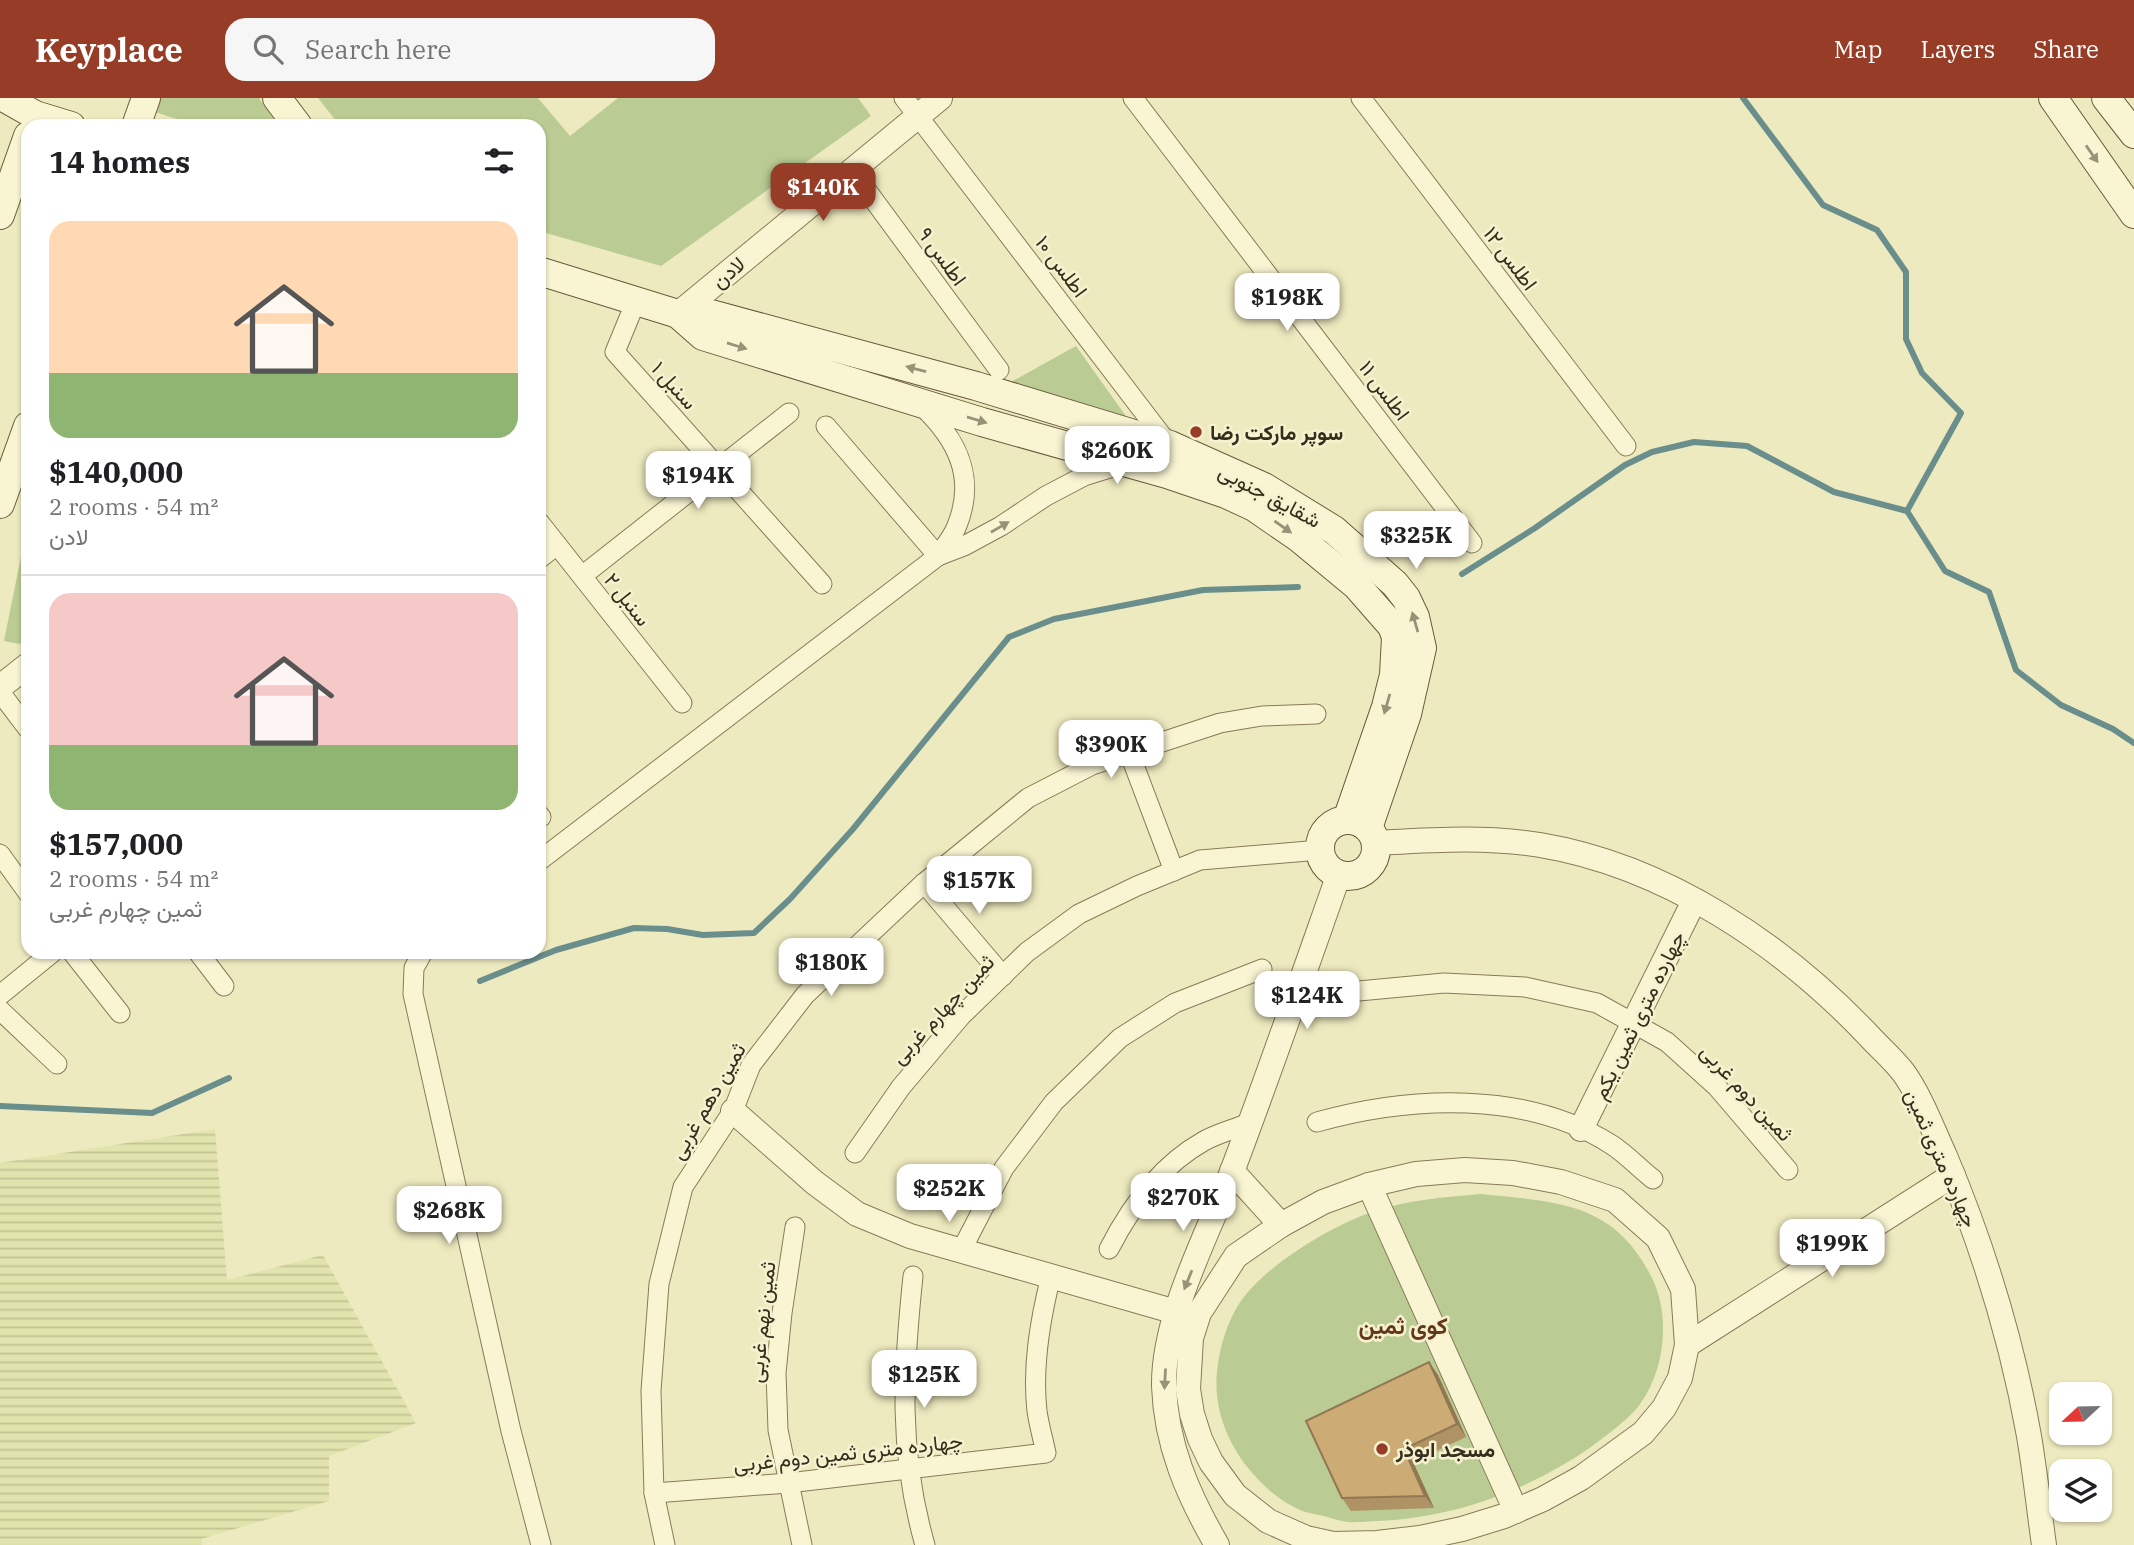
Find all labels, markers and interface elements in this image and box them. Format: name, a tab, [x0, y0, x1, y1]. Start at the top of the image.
search box	[225, 18, 715, 81]
text: Keyplace	[35, 28, 183, 71]
icon: search	[249, 30, 287, 68]
text: Search here	[305, 32, 452, 66]
text: Map	[1834, 33, 1882, 65]
text: Layers	[1920, 33, 1995, 65]
text: Share	[2033, 33, 2099, 65]
text: 14 homes	[49, 142, 190, 181]
icon: filters	[480, 142, 518, 180]
one-way arrow	[2085, 145, 2099, 163]
pin: $140K	[774, 164, 872, 223]
text: $140K	[787, 171, 859, 201]
street label: اطلس ۱۲	[1478, 220, 1544, 296]
street label: اطلس ۹	[912, 221, 974, 291]
street label: اطلس ۱۰	[1029, 229, 1095, 303]
street label: لادن	[705, 250, 751, 294]
icon: home	[221, 266, 347, 392]
pin: $198K	[1238, 274, 1336, 333]
text: $198K	[1251, 281, 1323, 311]
one-way arrow	[726, 341, 747, 352]
street label: اطلس ۱۱	[1353, 354, 1417, 426]
street label: سنبل ۱	[646, 355, 704, 415]
one-way arrow	[906, 364, 927, 374]
one-way arrow	[967, 416, 988, 426]
place label: سوپر مارکت رضا	[1210, 418, 1343, 447]
marker: سوپر مارکت رضا	[1188, 424, 1204, 440]
pin: $260K	[1068, 426, 1166, 486]
text: $260K	[1081, 434, 1153, 464]
text: $140,000	[49, 452, 183, 491]
pin: $194K	[649, 452, 747, 511]
street label: شقایق جنوبی	[1214, 456, 1326, 534]
text: $194K	[662, 459, 734, 489]
text: 2 rooms · 54 m²	[49, 491, 219, 521]
pin: $325K	[1367, 512, 1465, 571]
text: $325K	[1380, 519, 1452, 549]
one-way arrow	[990, 520, 1009, 533]
one-way arrow	[1274, 520, 1292, 534]
text: لادن	[49, 521, 89, 551]
street label: سنبل ۲	[598, 566, 658, 632]
one-way arrow	[1409, 611, 1420, 633]
icon: home	[221, 638, 347, 764]
one-way arrow	[1381, 694, 1391, 715]
pin: $390K	[1062, 720, 1160, 780]
text: $390K	[1075, 728, 1147, 758]
text: $157,000	[49, 824, 183, 863]
pin: $157K	[930, 856, 1028, 916]
text: 2 rooms · 54 m²	[49, 863, 219, 893]
text: $157K	[943, 864, 1015, 894]
text: ثمین چهارم غربی	[49, 893, 202, 923]
street label: چهارده متری ثمین یکم	[1585, 926, 1692, 1104]
pin: $180K	[782, 939, 880, 998]
text: $180K	[795, 946, 867, 976]
street label: ثمین چهارم غربی	[884, 948, 1001, 1070]
pin: $124K	[1258, 972, 1356, 1031]
text: $124K	[1271, 979, 1343, 1009]
street label: ثمین دوم غربی	[1694, 1037, 1799, 1148]
street label: ثمین دهم غربی	[662, 1038, 752, 1165]
street label: چهارده متری ثمین	[1898, 1084, 1985, 1232]
pin: $252K	[900, 1164, 998, 1224]
text: $252K	[913, 1172, 985, 1202]
pin: $270K	[1134, 1174, 1232, 1233]
text: $270K	[1147, 1181, 1219, 1211]
pin: $268K	[400, 1186, 498, 1246]
text: $268K	[413, 1194, 485, 1224]
pin: $199K	[1783, 1220, 1881, 1279]
text: $199K	[1796, 1227, 1868, 1257]
street label: ثمین نهم غربی	[741, 1260, 782, 1384]
one-way arrow	[1183, 1270, 1194, 1291]
district label: کوی ثمین	[1358, 1310, 1448, 1341]
pin: $125K	[875, 1350, 973, 1410]
text: $125K	[888, 1358, 960, 1388]
one-way arrow	[1160, 1368, 1171, 1390]
north arrow	[2049, 1382, 2112, 1446]
map controls	[2049, 1382, 2112, 1522]
street label: چهارده متری ثمین دوم غربی	[732, 1426, 964, 1479]
place label: مسجد ابوذر	[1395, 1435, 1495, 1463]
marker: مسجد ابوذر	[1374, 1441, 1390, 1457]
button: layers	[2049, 1459, 2112, 1522]

